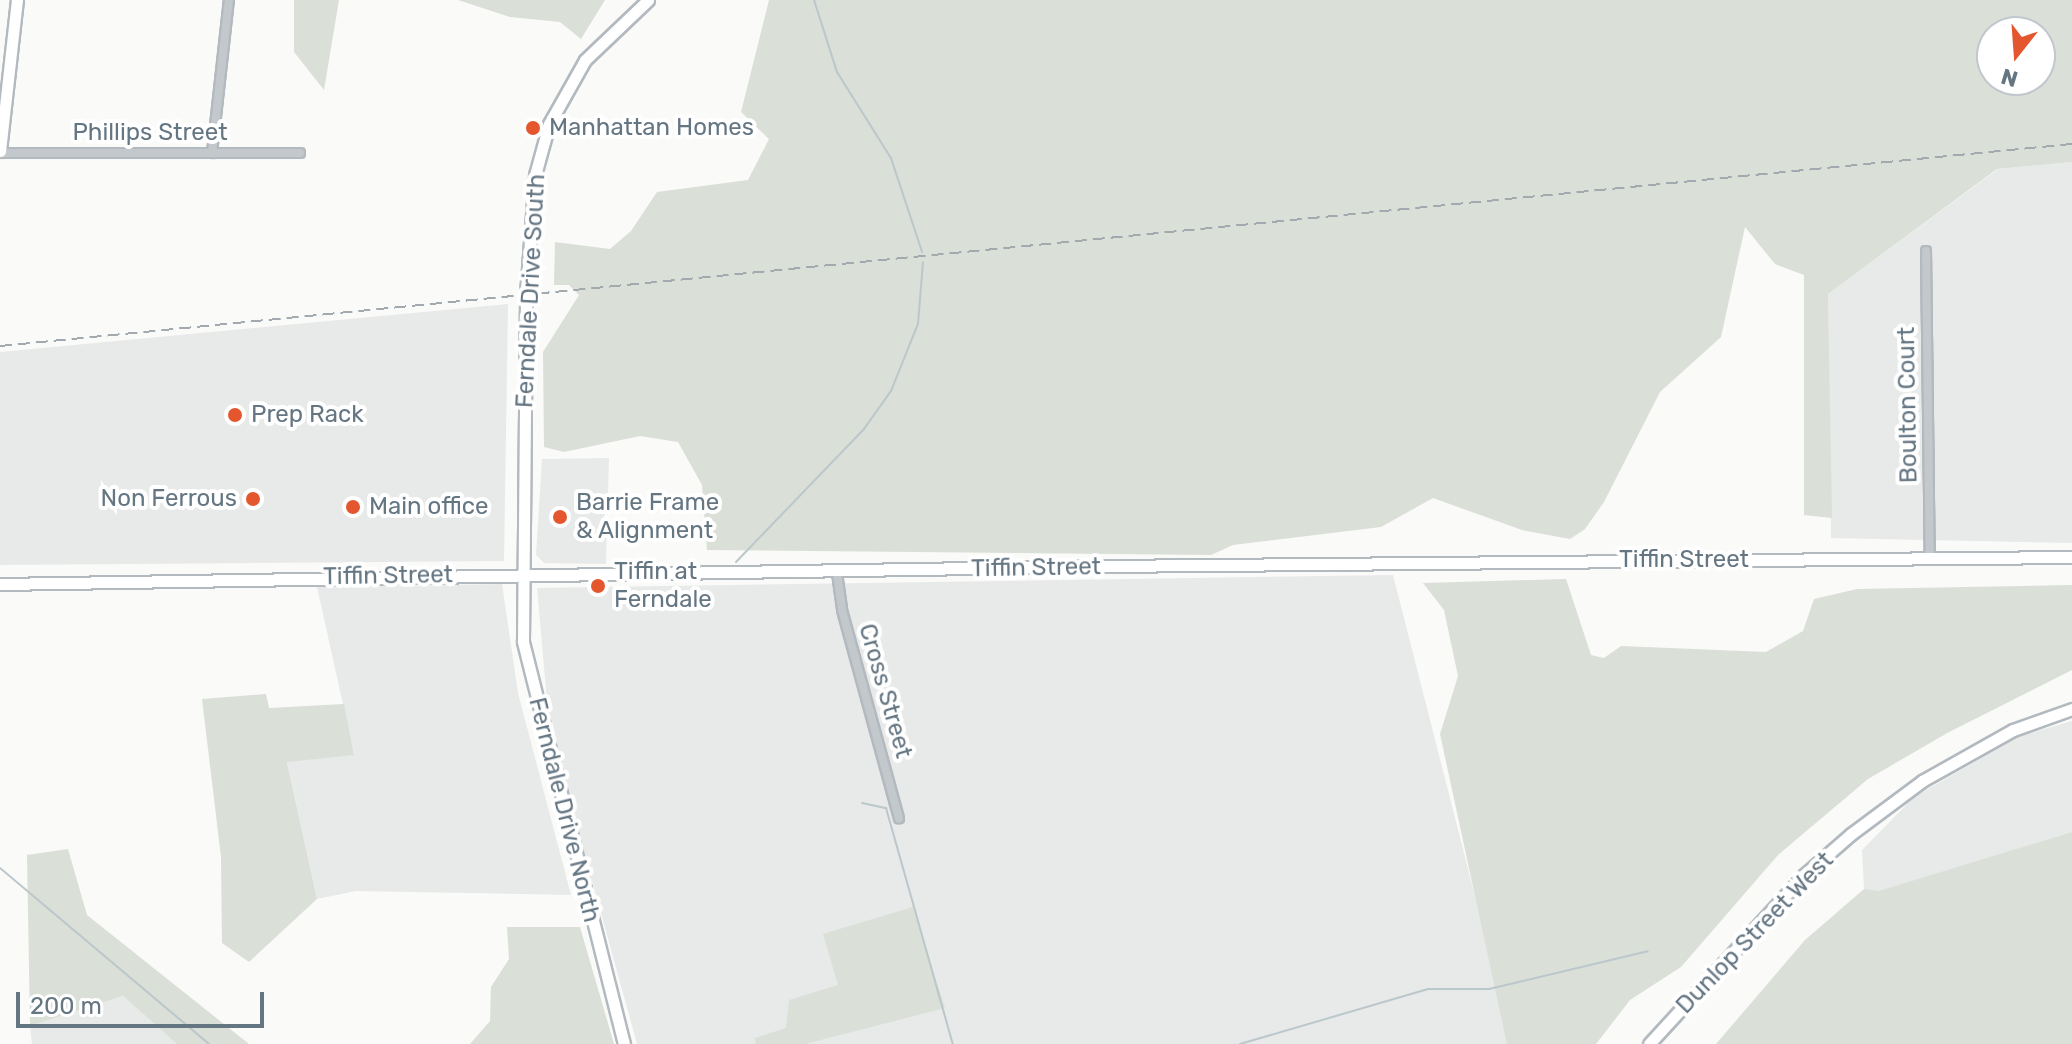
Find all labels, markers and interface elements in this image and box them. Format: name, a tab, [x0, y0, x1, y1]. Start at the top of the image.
north arrow	[1976, 16, 2056, 96]
text: N	[1998, 62, 2021, 93]
place label: Manhattan Homes	[549, 114, 754, 142]
street label: Phillips Street	[72, 119, 228, 147]
marker: Manhattan Homes	[524, 119, 542, 137]
street label: Ferndale Drive South	[510, 173, 552, 409]
street label: Boulton Court	[1892, 327, 1924, 483]
place label: Prep Rack	[251, 401, 364, 429]
marker: Prep Rack	[226, 406, 244, 424]
place label: Non Ferrous	[100, 485, 237, 513]
place label: Barrie Frame & Alignment	[576, 489, 719, 545]
marker: Non Ferrous	[244, 490, 262, 508]
place label: Main office	[369, 493, 488, 521]
marker: Main office	[344, 498, 362, 516]
marker: Barrie Frame & Alignment	[551, 508, 569, 526]
street label: Tiffin Street	[1619, 546, 1749, 574]
street label: Tiffin Street	[971, 552, 1101, 584]
place label: Tiffin at Ferndale	[614, 558, 712, 614]
street label: Tiffin Street	[323, 560, 453, 592]
marker: Tiffin at Ferndale	[589, 577, 607, 595]
street label: Cross Street	[852, 621, 918, 761]
street label: Ferndale Drive North	[522, 695, 606, 925]
street label: Dunlop Street West	[1670, 846, 1840, 1020]
scale bar	[20, 976, 268, 1026]
text: 200 m	[30, 992, 102, 1020]

